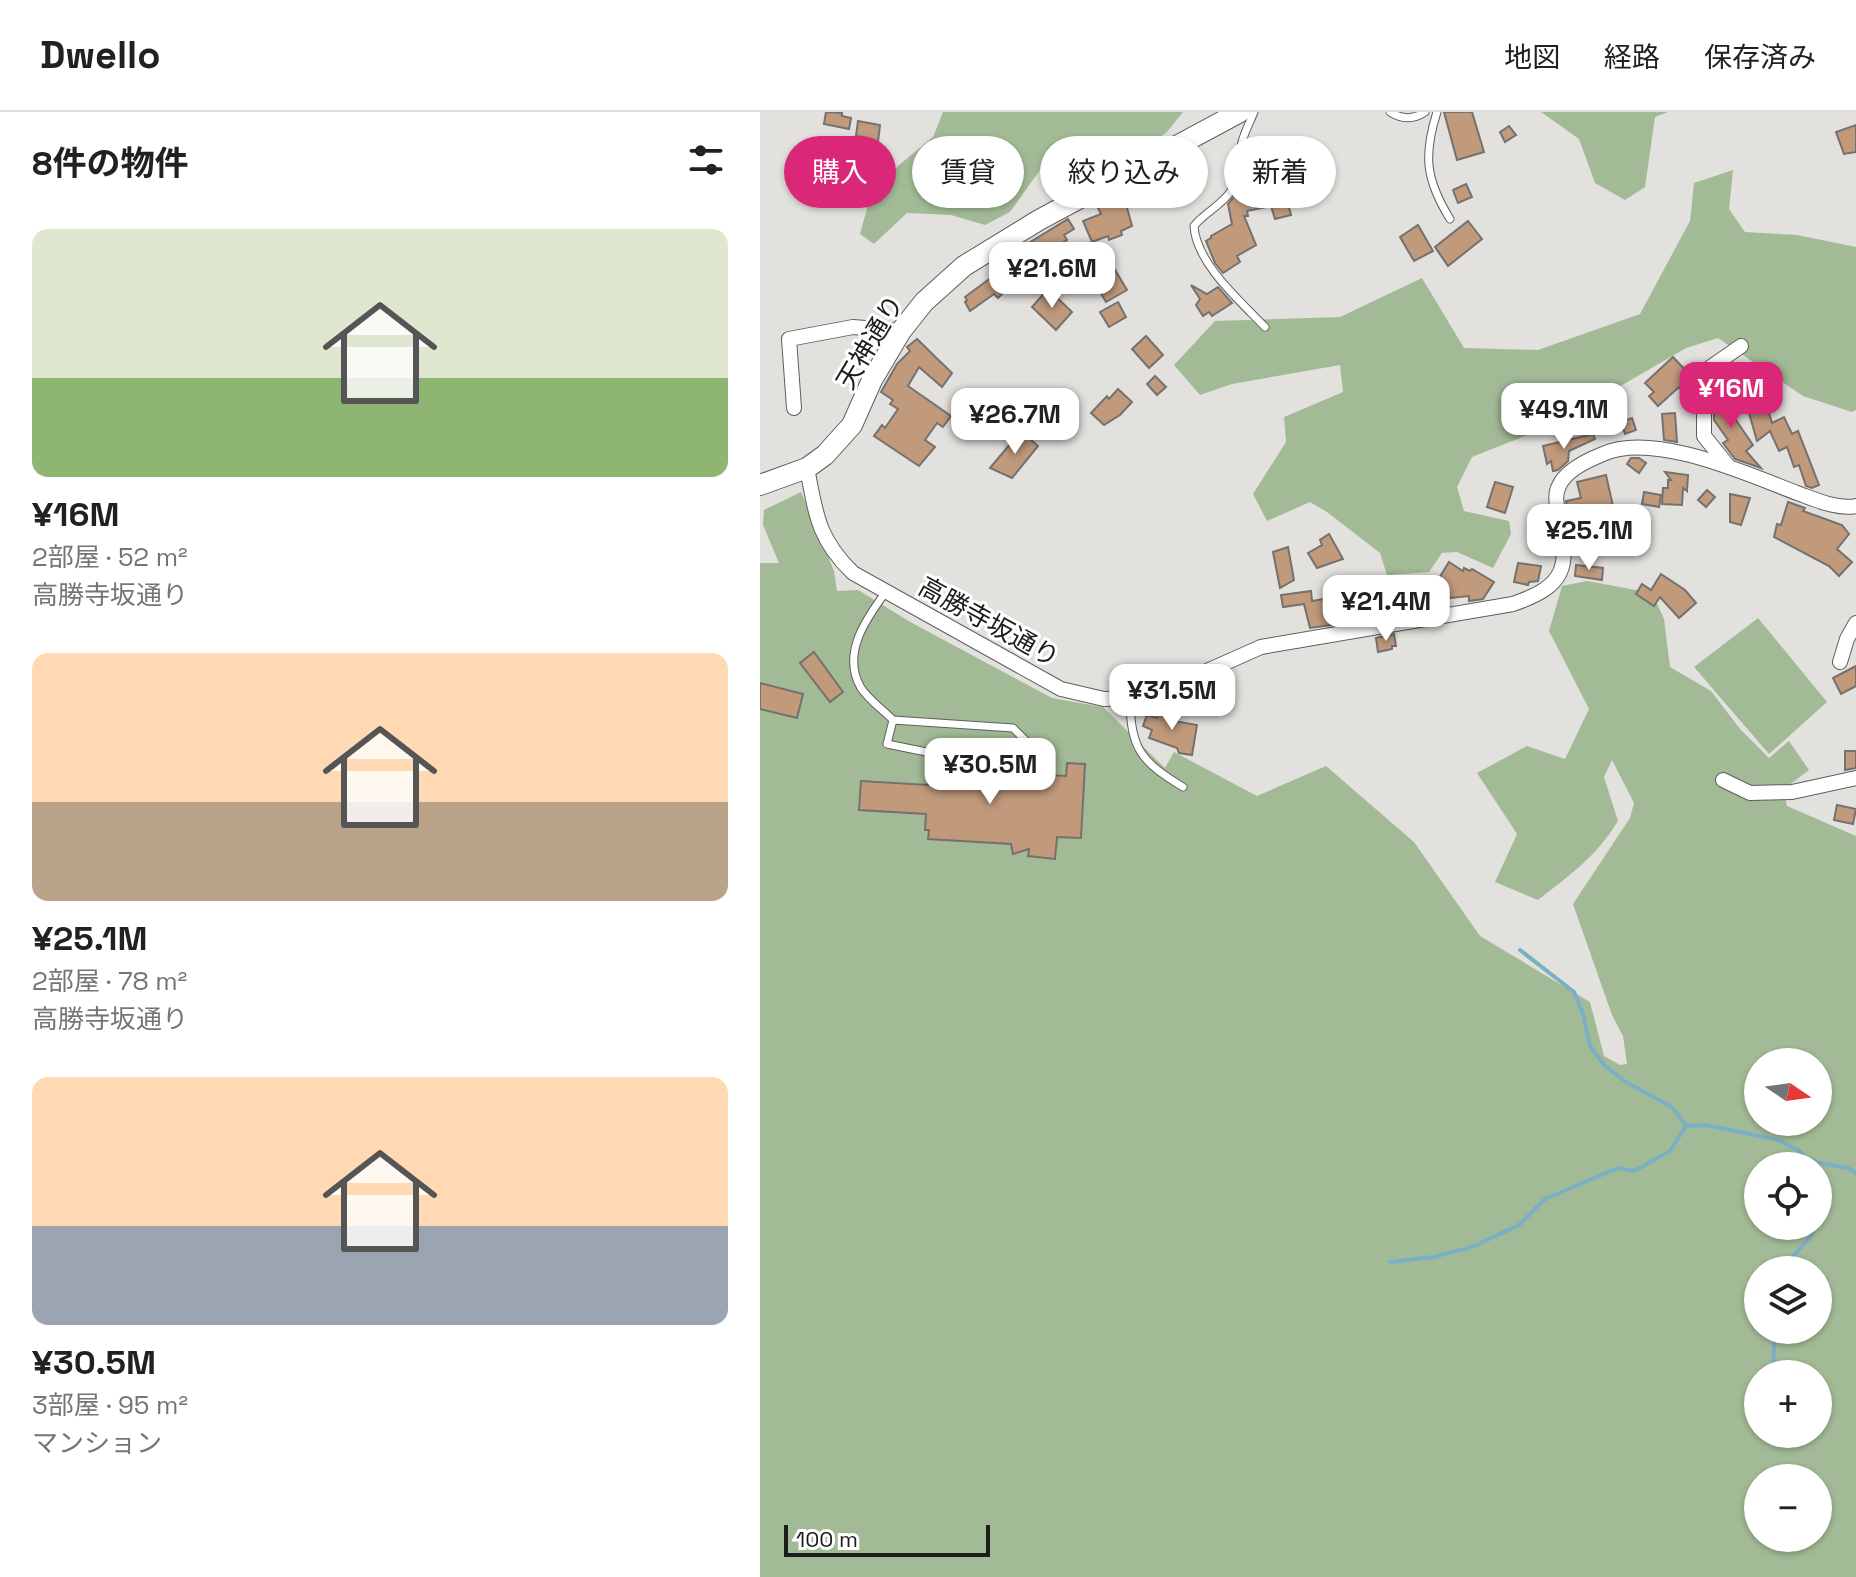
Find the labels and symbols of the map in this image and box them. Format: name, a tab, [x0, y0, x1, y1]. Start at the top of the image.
pin: ¥21.6M	[987, 242, 1117, 310]
street label: 天神通り	[829, 289, 911, 395]
pin: ¥16M	[1684, 362, 1778, 430]
pin: ¥49.1M	[1499, 383, 1629, 451]
pin: ¥26.7M	[950, 388, 1080, 456]
pin: ¥25.1M	[1524, 504, 1654, 572]
street label: 高勝寺坂通り	[913, 569, 1065, 675]
pin: ¥21.4M	[1321, 575, 1451, 643]
pin: ¥31.5M	[1107, 664, 1237, 732]
pin: ¥30.5M	[925, 738, 1055, 806]
north arrow	[1744, 1048, 1832, 1136]
scale bar	[784, 1521, 990, 1557]

